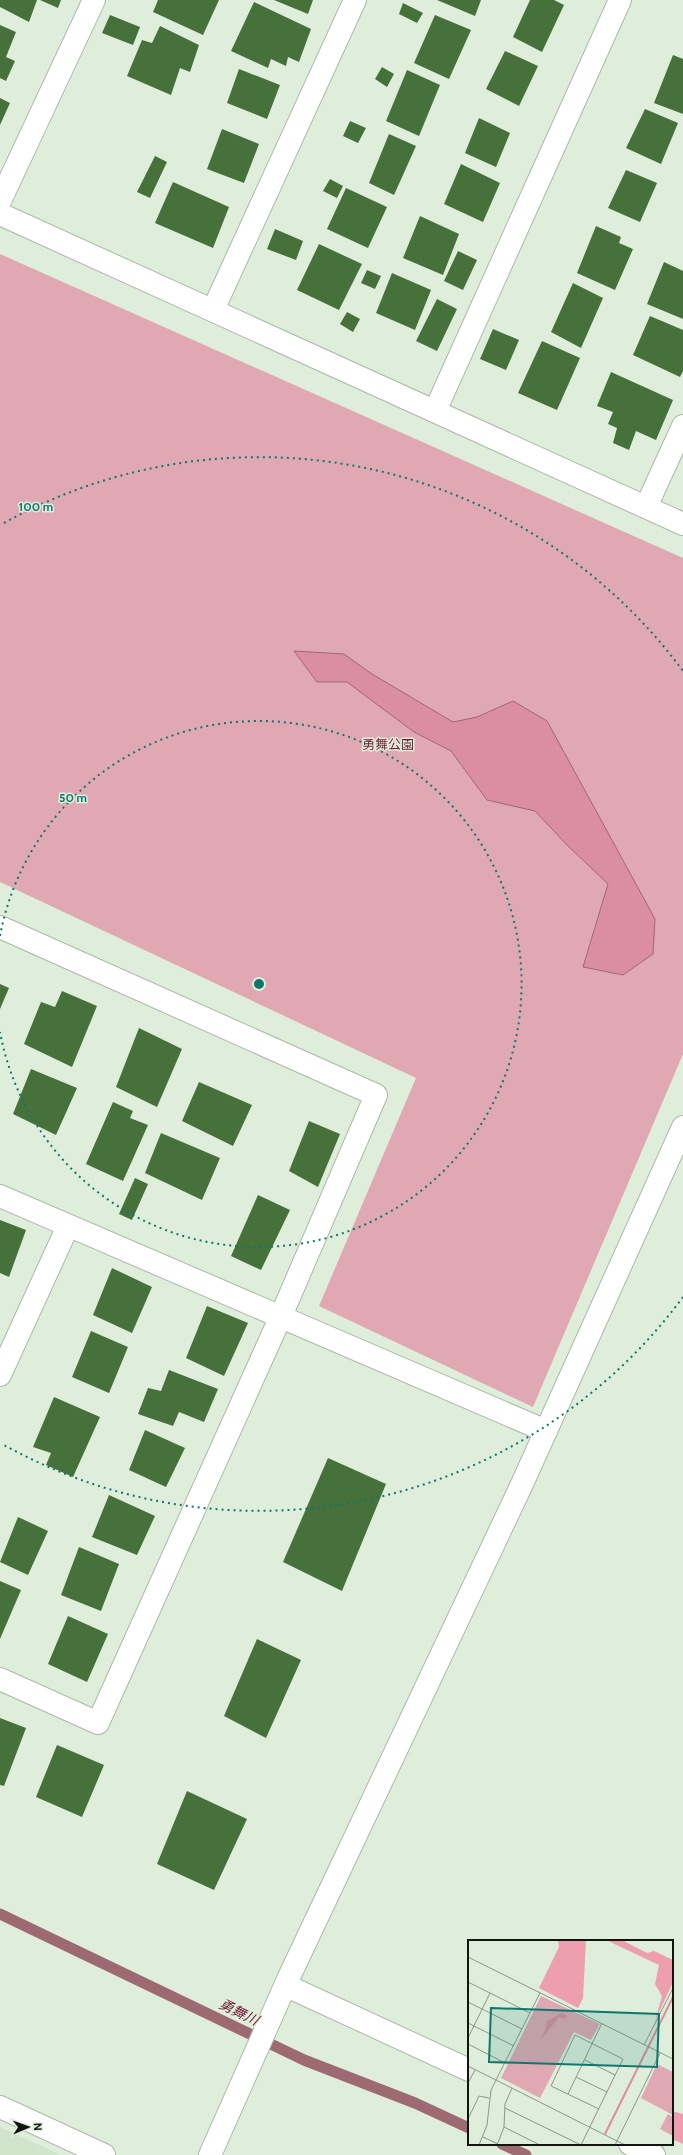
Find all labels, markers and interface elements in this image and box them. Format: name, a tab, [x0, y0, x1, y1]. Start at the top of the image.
text: 100 m	[19, 499, 53, 514]
park label: 勇舞公園	[362, 736, 414, 752]
text: 50 m	[59, 790, 87, 805]
centre of rings	[252, 977, 266, 991]
inset map	[468, 1940, 673, 2145]
water label: 勇舞川	[216, 1995, 264, 2030]
north arrow	[8, 2107, 48, 2147]
text: N	[31, 2123, 45, 2131]

